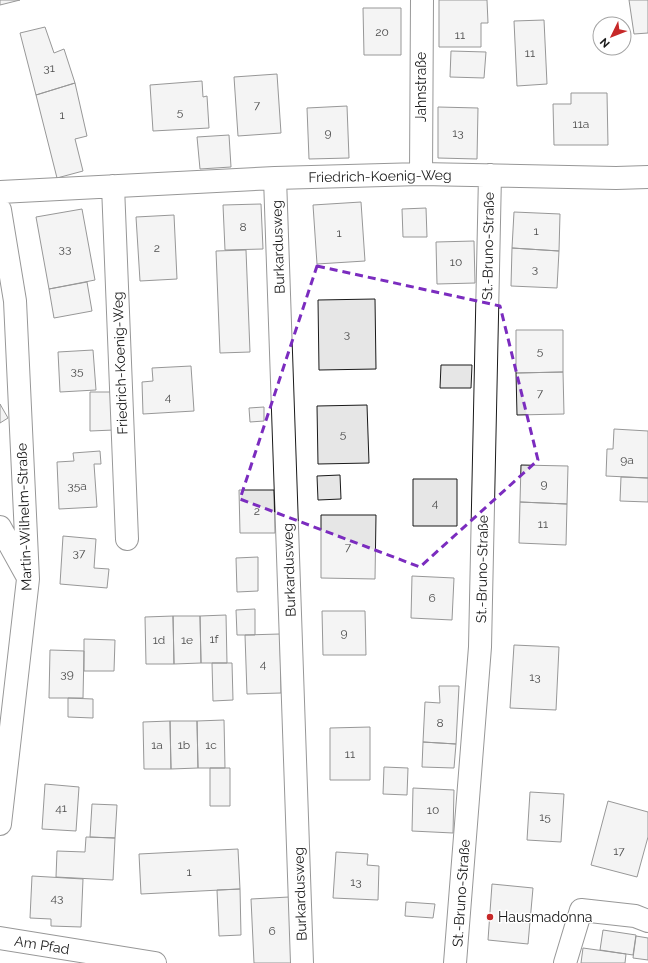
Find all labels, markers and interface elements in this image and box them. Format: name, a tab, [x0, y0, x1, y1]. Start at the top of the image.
north arrow	[592, 16, 632, 56]
house number: 20	[375, 25, 389, 39]
house number: 11	[455, 28, 465, 42]
text: N	[597, 35, 613, 50]
house number: 11	[525, 46, 535, 60]
street label: Jahnstraße	[413, 52, 429, 122]
house number: 31	[43, 61, 55, 75]
house number: 7	[254, 98, 261, 112]
house number: 5	[177, 105, 184, 119]
house number: 1	[59, 108, 65, 122]
house number: 11a	[573, 117, 589, 131]
house number: 9	[324, 126, 332, 140]
house number: 13	[452, 126, 464, 140]
street label: Friedrich-Koenig-Weg	[308, 167, 452, 185]
street label: St.-Bruno-Straße	[479, 192, 497, 300]
street label: Burkardusweg	[268, 200, 288, 294]
house number: 8	[239, 220, 247, 234]
house number: 1	[533, 224, 539, 238]
house number: 1	[336, 226, 342, 240]
house number: 2	[154, 241, 160, 255]
house number: 33	[59, 242, 71, 256]
house number: 10	[450, 255, 462, 269]
house number: 3	[532, 262, 538, 276]
street label: Friedrich-Koenig-Weg	[110, 291, 130, 435]
house number: 3	[344, 327, 350, 341]
house number: 5	[537, 344, 544, 358]
house number: 35	[71, 364, 84, 378]
house number: 7	[537, 386, 544, 400]
house number: 4	[165, 390, 172, 404]
house number: 5	[340, 427, 347, 441]
street label: Martin-Wilhelm-Straße	[13, 443, 35, 591]
house number: 9a	[620, 453, 634, 467]
house number: 9	[540, 477, 548, 491]
house number: 35a	[67, 479, 87, 493]
house number: 4	[432, 496, 439, 510]
house number: 2	[254, 504, 260, 518]
street label: St.-Bruno-Straße	[473, 515, 491, 623]
house number: 11	[538, 517, 548, 531]
street label: Burkardusweg	[279, 523, 299, 617]
house number: 7	[345, 540, 352, 554]
house number: 37	[73, 546, 86, 560]
house number: 6	[428, 591, 436, 605]
house number: 9	[340, 626, 348, 640]
house number: 1f	[209, 632, 220, 646]
house number: 1d	[153, 633, 165, 647]
house number: 1e	[181, 633, 193, 647]
house number: 4	[260, 657, 267, 671]
house number: 39	[60, 667, 74, 681]
house number: 13	[529, 670, 541, 684]
house number: 8	[436, 716, 444, 730]
house number: 1a	[151, 738, 163, 752]
house number: 1b	[178, 738, 190, 752]
house number: 1c	[205, 738, 217, 752]
house number: 11	[345, 747, 355, 761]
house number: 41	[55, 801, 67, 815]
house number: 10	[427, 803, 439, 817]
house number: 15	[539, 810, 551, 824]
street label: St.-Bruno-Straße	[449, 839, 473, 947]
house number: 17	[613, 844, 625, 858]
street label: Burkardusweg	[290, 847, 310, 941]
house number: 1	[186, 865, 192, 879]
house number: 13	[350, 875, 362, 889]
house number: 43	[51, 891, 63, 905]
place label: Hausmadonna	[498, 909, 592, 925]
marker: Hausmadonna	[485, 912, 495, 922]
house number: 6	[268, 924, 276, 938]
street label: Am Pfad	[13, 933, 71, 957]

